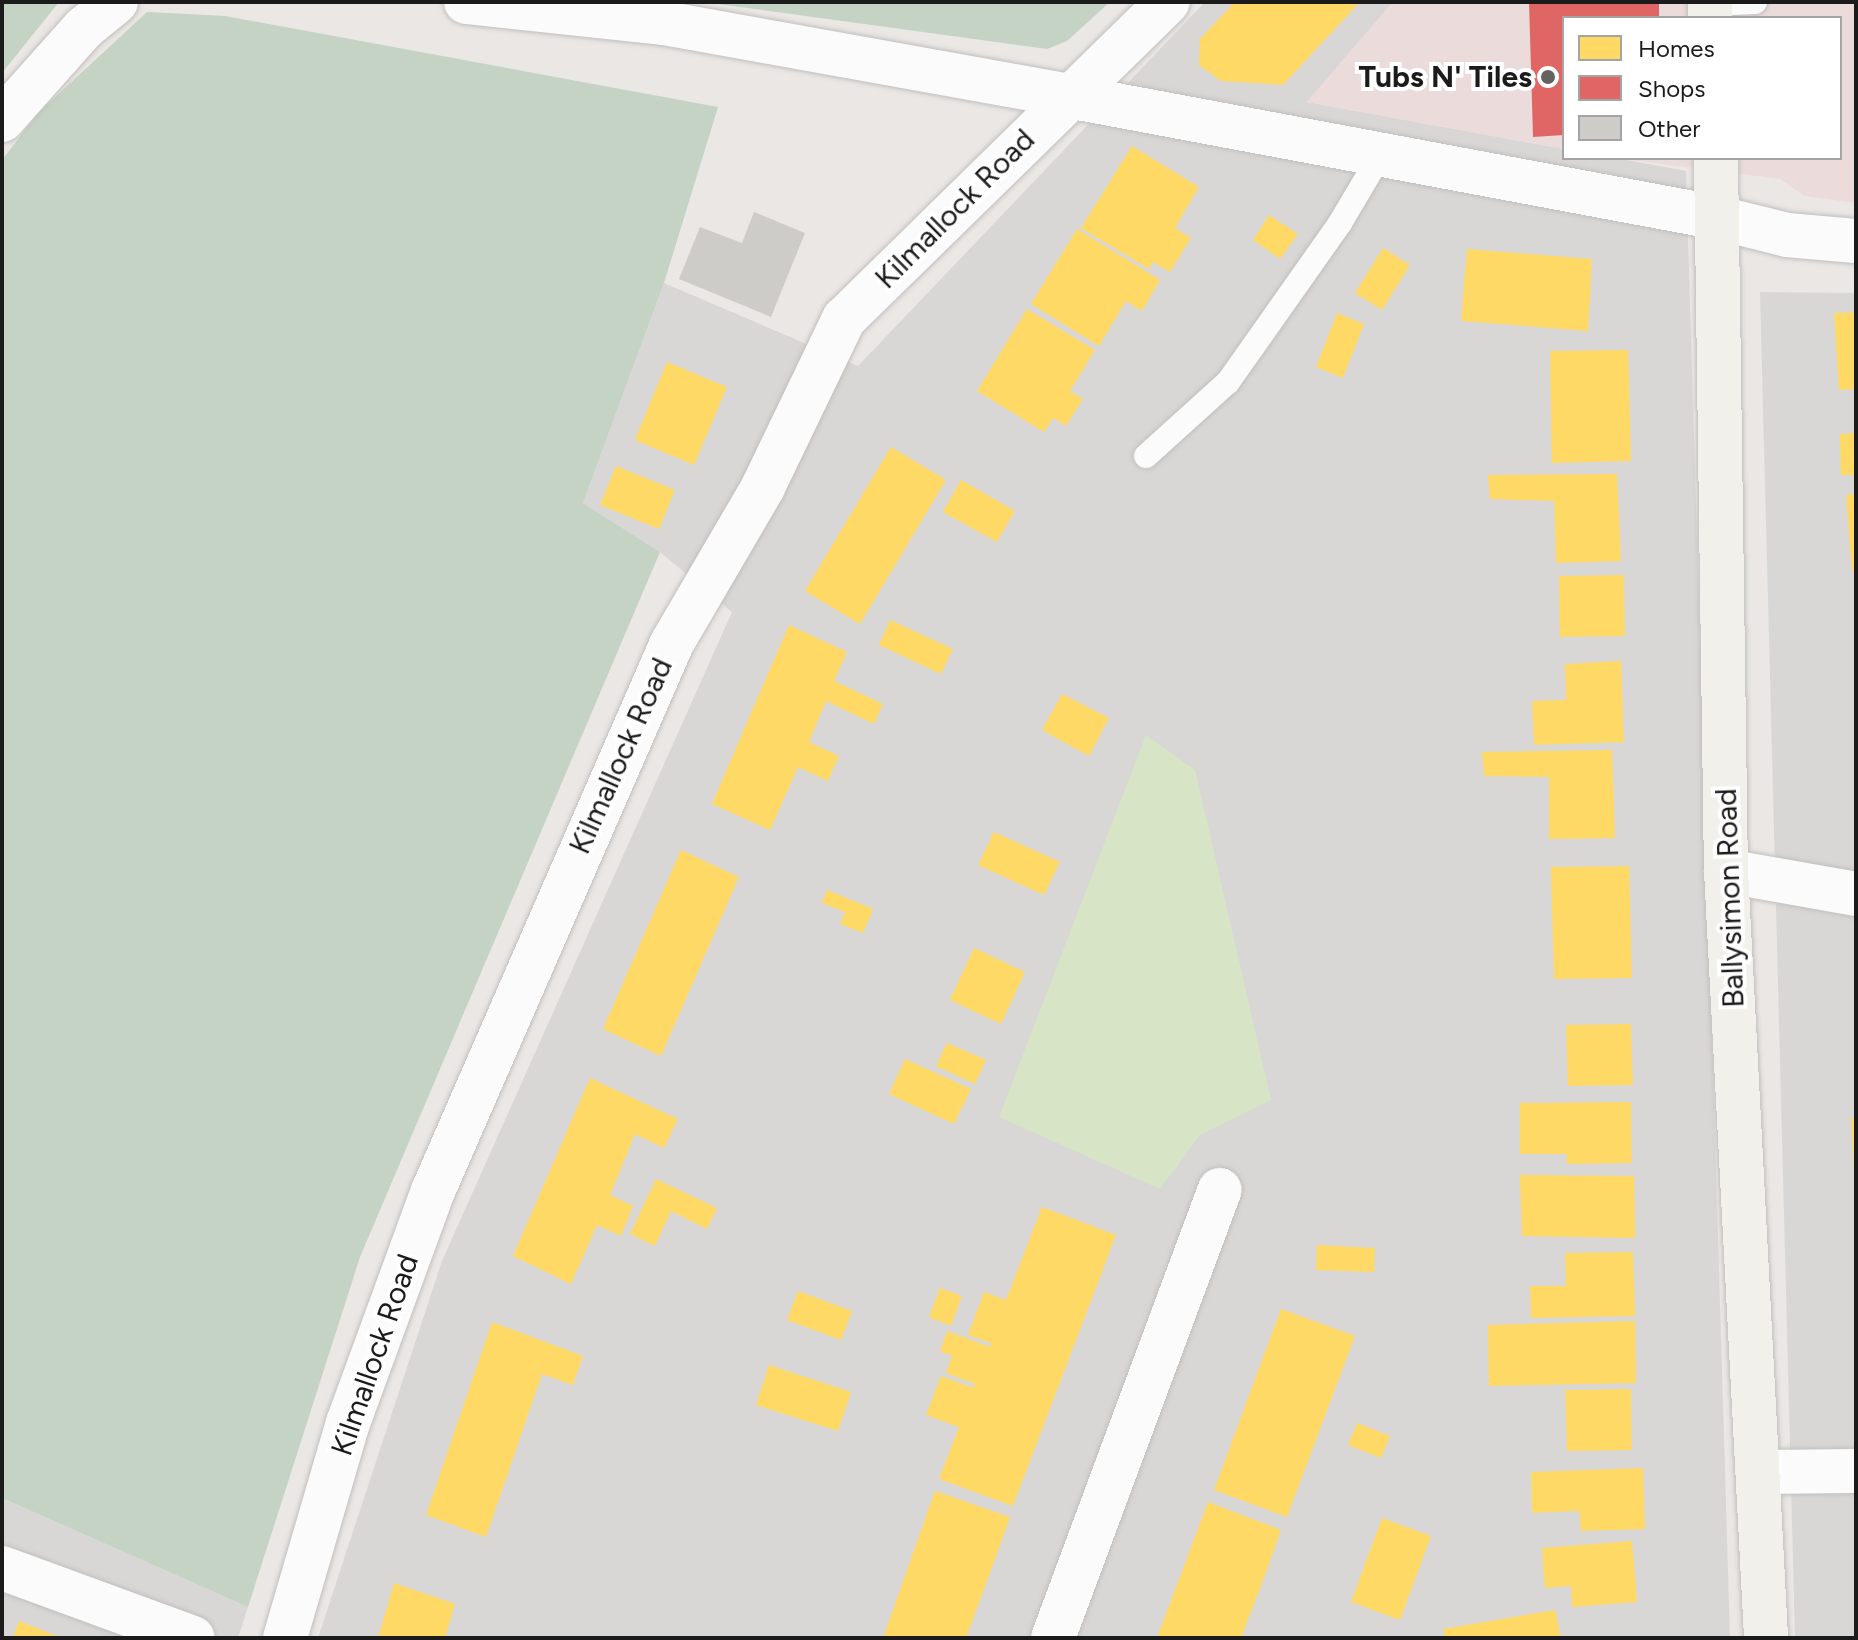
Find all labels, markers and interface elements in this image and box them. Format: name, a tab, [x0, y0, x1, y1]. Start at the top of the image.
legend	[1562, 16, 1842, 160]
text: Homes	[1638, 34, 1715, 63]
place label: Tubs N' Tiles	[1359, 59, 1532, 95]
marker: Tubs N' Tiles	[1539, 68, 1557, 86]
text: Shops	[1638, 74, 1705, 103]
text: Other	[1638, 114, 1700, 143]
street label: Kilmallock Road	[868, 122, 1042, 296]
street label: Kilmallock Road	[562, 653, 680, 859]
street label: Ballysimon Road	[1708, 788, 1752, 1008]
street label: Kilmallock Road	[324, 1250, 426, 1460]

